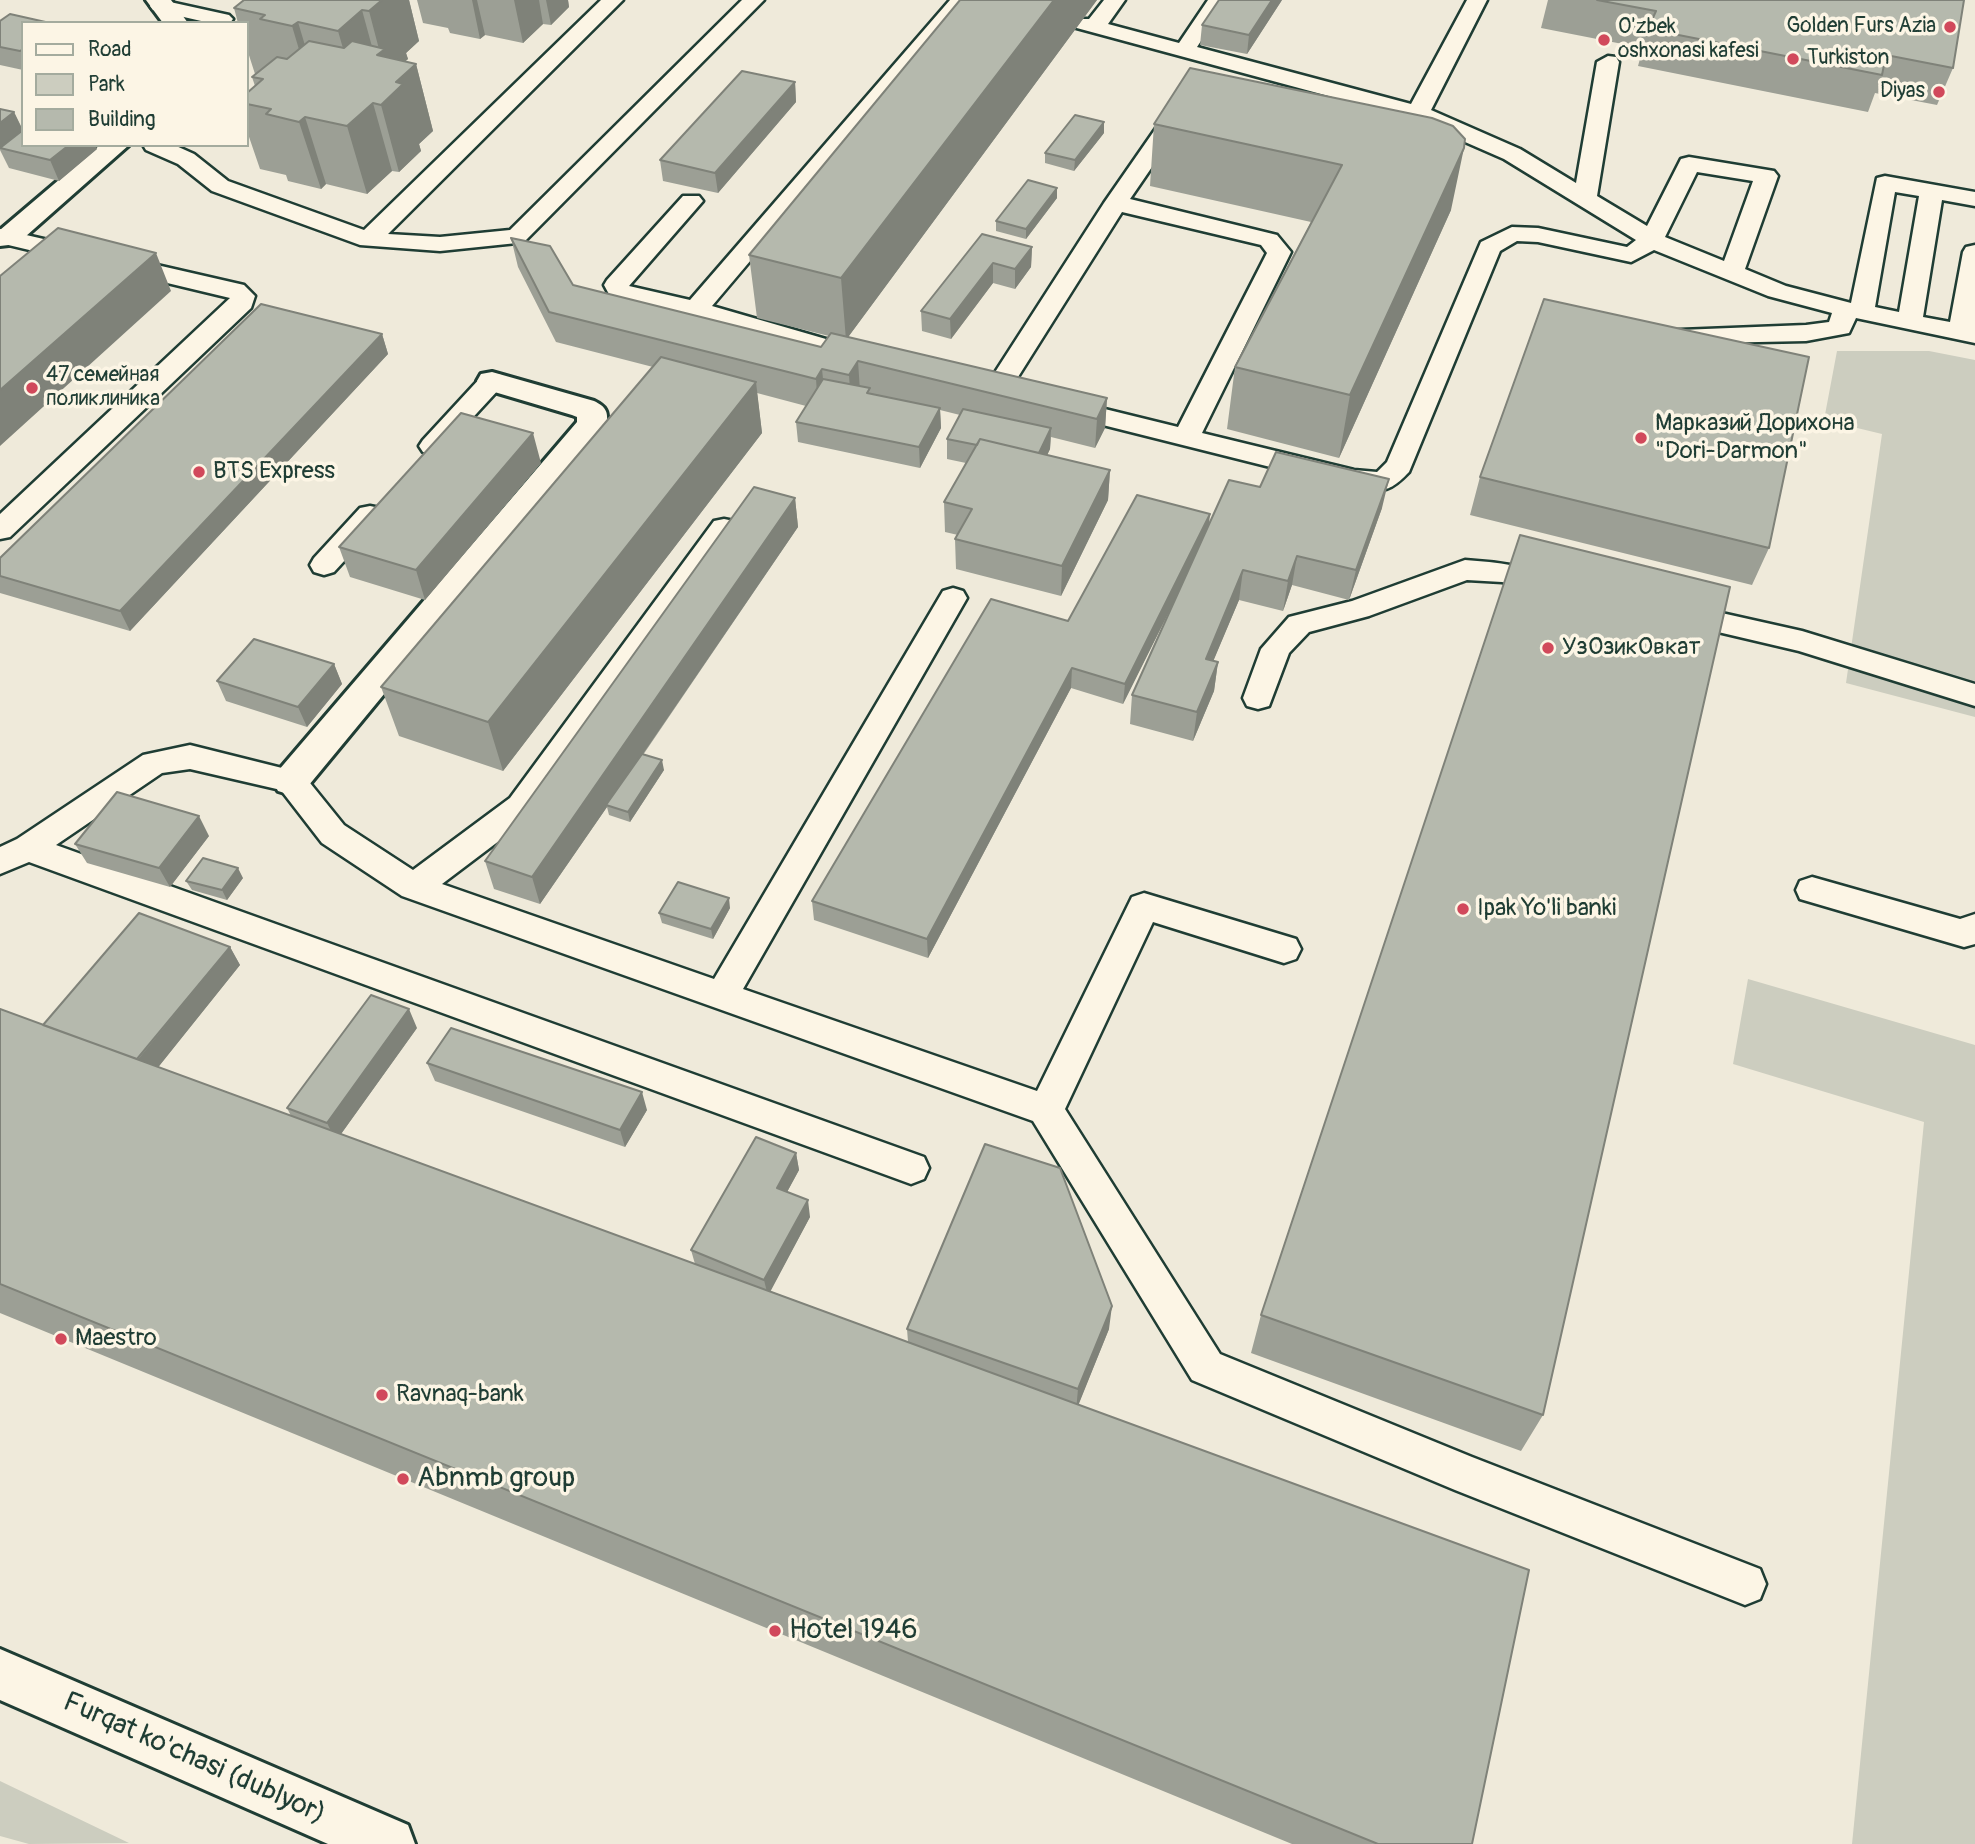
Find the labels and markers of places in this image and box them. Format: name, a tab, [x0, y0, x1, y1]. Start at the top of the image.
place label: Golden Furs Azia	[1786, 14, 1936, 40]
place label: O'zbek oshxonasi kafesi	[1618, 15, 1759, 65]
marker: Golden Furs Azia	[1942, 19, 1958, 35]
marker: O'zbek oshxonasi kafesi	[1596, 32, 1612, 48]
place label: Turkiston	[1807, 46, 1889, 72]
marker: Turkiston	[1785, 51, 1801, 67]
place label: Diyas	[1880, 79, 1925, 105]
marker: Diyas	[1931, 84, 1947, 100]
place label: 47 семейная поликлиника	[46, 363, 160, 413]
marker: 47 семейная поликлиника	[24, 380, 40, 396]
place label: Марказий Дорихона "Dori-Darmon"	[1655, 410, 1855, 466]
marker: Марказий Дорихона "Dori-Darmon"	[1633, 430, 1649, 446]
place label: BTS Express	[213, 458, 335, 486]
marker: BTS Express	[191, 464, 207, 480]
place label: УзОзикОвкат	[1562, 634, 1700, 662]
marker: УзОзикОвкат	[1540, 640, 1556, 656]
place label: Ipak Yo'li banki	[1477, 895, 1616, 923]
marker: Ipak Yo'li banki	[1455, 901, 1471, 917]
place label: Maestro	[75, 1325, 157, 1353]
marker: Maestro	[53, 1331, 69, 1347]
place label: Ravnaq-bank	[396, 1381, 524, 1409]
marker: Ravnaq-bank	[374, 1387, 390, 1403]
place label: Abnmb group	[417, 1462, 575, 1496]
marker: Abnmb group	[395, 1471, 411, 1487]
place label: Hotel 1946	[789, 1614, 917, 1648]
marker: Hotel 1946	[767, 1623, 783, 1639]

